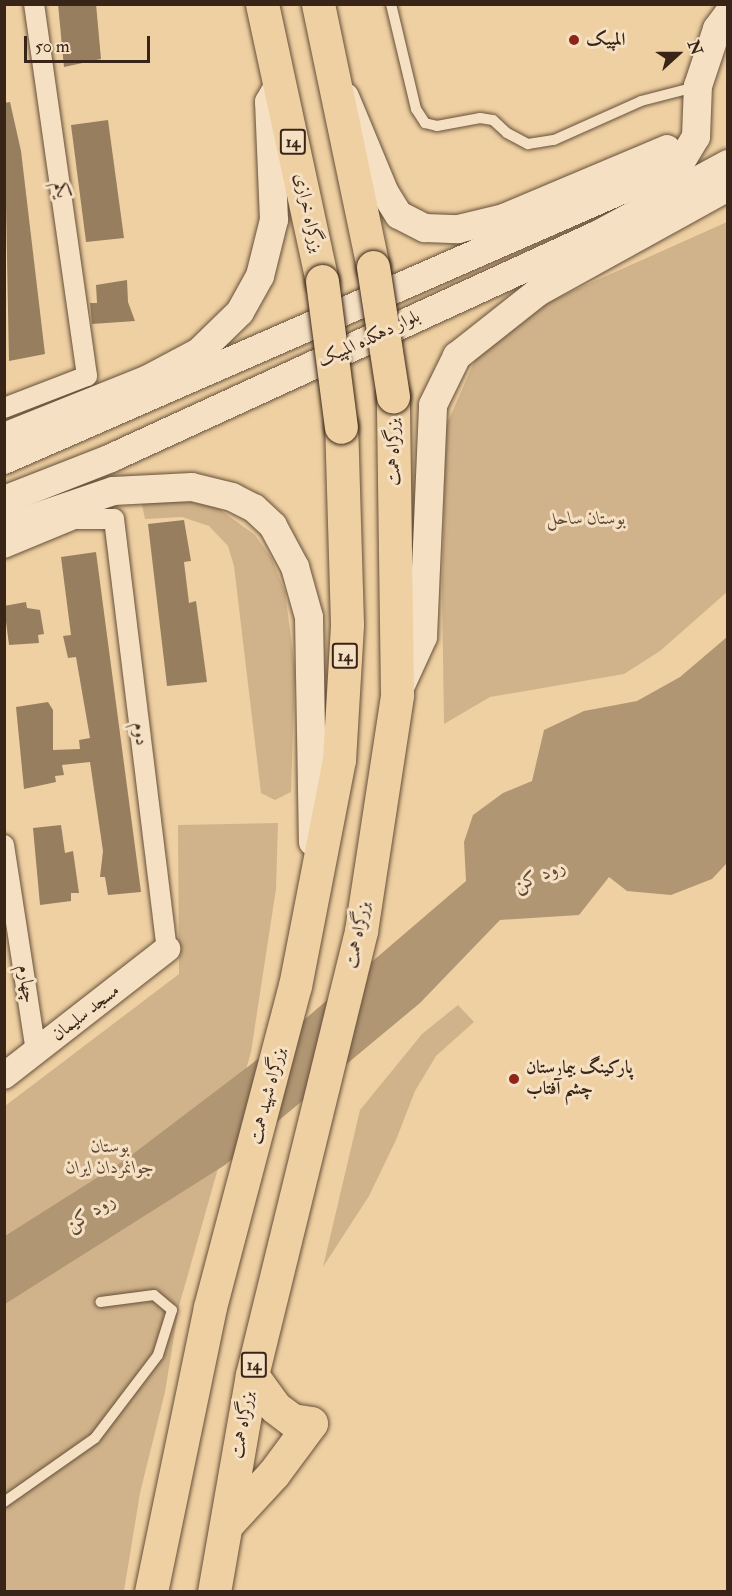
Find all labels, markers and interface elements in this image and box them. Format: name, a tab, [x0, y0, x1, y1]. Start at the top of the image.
scale bar	[27, 24, 153, 62]
north arrow	[648, 24, 708, 84]
place label: المپیک	[586, 29, 625, 51]
marker: المپیک	[567, 33, 581, 47]
text: 50 m	[35, 35, 70, 58]
text: N	[683, 37, 707, 58]
road number: 14	[280, 129, 306, 155]
street label: بزرگراه خرازی	[289, 171, 327, 255]
street label: یکم	[49, 181, 73, 199]
street label: بلوار دهکده المپیک	[314, 306, 424, 372]
street label: بزرگراه همت	[383, 418, 405, 486]
park label: بوستان ساحل	[546, 508, 626, 530]
road number: 14	[332, 643, 358, 669]
street label: دوم	[128, 721, 152, 747]
water label: رود کن	[509, 853, 569, 897]
street label: بزرگراه همت	[341, 900, 375, 970]
street label: چهارم	[12, 963, 40, 1005]
street label: مسجد سلیمان	[48, 980, 124, 1046]
street label: بزرگراه شهید همت	[246, 1045, 290, 1147]
place label: پاركينگ بيمارستان چشم آفتاب	[526, 1058, 633, 1100]
marker: پاركينگ بيمارستان چشم آفتاب	[507, 1072, 521, 1086]
park label: بوستان جوانمردان ایران	[66, 1137, 154, 1180]
water label: رود کن	[60, 1187, 120, 1237]
road number: 14	[240, 1352, 268, 1378]
street label: بزرگراه همت	[227, 1390, 259, 1460]

